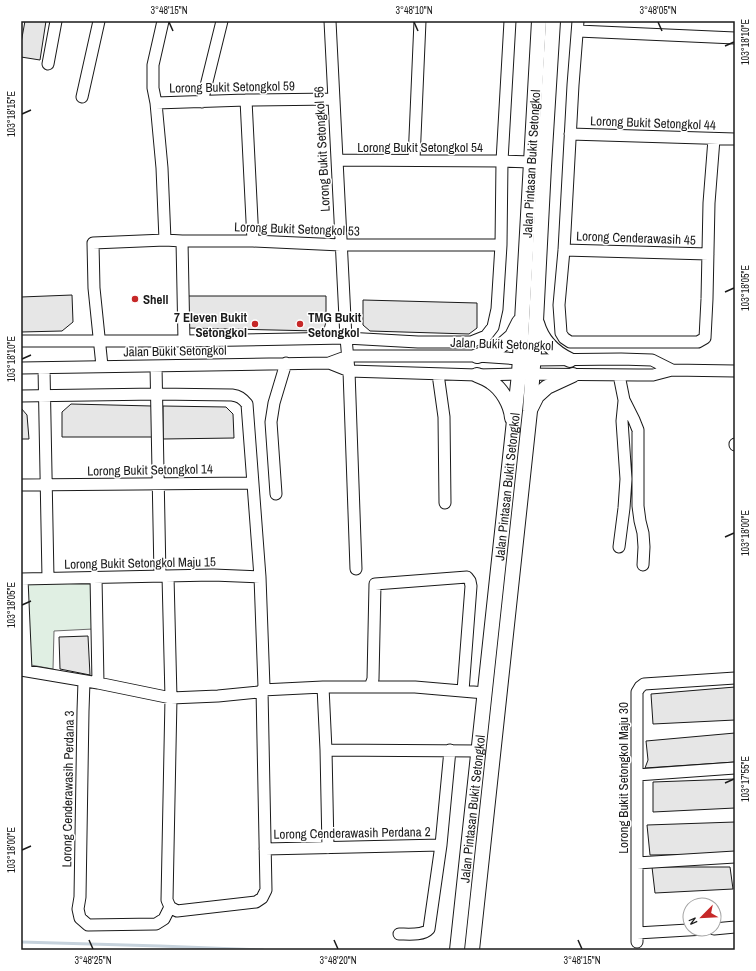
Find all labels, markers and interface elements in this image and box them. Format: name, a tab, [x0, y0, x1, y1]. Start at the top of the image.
text: 3°48'15"N	[150, 4, 188, 17]
text: 3°48'10"N	[395, 4, 433, 17]
text: 3°48'05"N	[639, 4, 677, 17]
text: 103°18'10"E	[739, 19, 752, 65]
street label: Lorong Bukit Setongkol 59	[169, 77, 295, 97]
street label: Lorong Bukit Setongkol 56	[310, 86, 334, 212]
street label: Jalan Pintasan Bukit Setongkol	[518, 89, 544, 238]
text: 103°18'15"E	[5, 91, 18, 137]
street label: Lorong Bukit Setongkol 44	[590, 112, 716, 134]
street label: Lorong Bukit Setongkol 54	[357, 139, 483, 156]
street label: Lorong Bukit Setongkol 53	[234, 218, 360, 240]
street label: Lorong Cenderawasih 45	[576, 227, 696, 249]
text: 103°18'05"E	[739, 265, 752, 311]
place label: Shell	[143, 291, 169, 308]
marker: Shell	[130, 294, 140, 304]
place label: 7 Eleven Bukit Setongkol	[174, 309, 247, 341]
place label: TMG Bukit Setongkol	[308, 309, 362, 341]
marker: 7 Eleven Bukit Setongkol	[250, 319, 260, 329]
marker: TMG Bukit Setongkol	[295, 319, 305, 329]
street label: Jalan Bukit Setongkol	[450, 334, 554, 354]
text: 103°18'10"E	[5, 336, 18, 382]
street label: Jalan Bukit Setongkol	[123, 342, 227, 360]
street label: Jalan Pintasan Bukit Setongkol	[490, 412, 523, 561]
street label: Lorong Bukit Setongkol 14	[87, 460, 213, 480]
text: 103°18'00"E	[739, 510, 752, 556]
street label: Lorong Bukit Setongkol Maju 15	[64, 553, 216, 573]
text: 103°18'05"E	[5, 582, 18, 628]
street label: Lorong Bukit Setongkol Maju 30	[615, 702, 632, 854]
street label: Lorong Cenderawasih Perdana 3	[58, 710, 78, 868]
street label: Jalan Pintasan Bukit Setongkol	[456, 734, 489, 884]
text: 103°17'55"E	[739, 756, 752, 802]
street label: Lorong Cenderawasih Perdana 2	[273, 823, 431, 843]
text: 103°18'00"E	[5, 827, 18, 873]
north arrow	[682, 897, 722, 937]
text: N	[685, 915, 701, 927]
text: 3°48'25"N	[74, 954, 112, 967]
text: 3°48'20"N	[319, 954, 357, 967]
text: 3°48'15"N	[563, 954, 601, 967]

